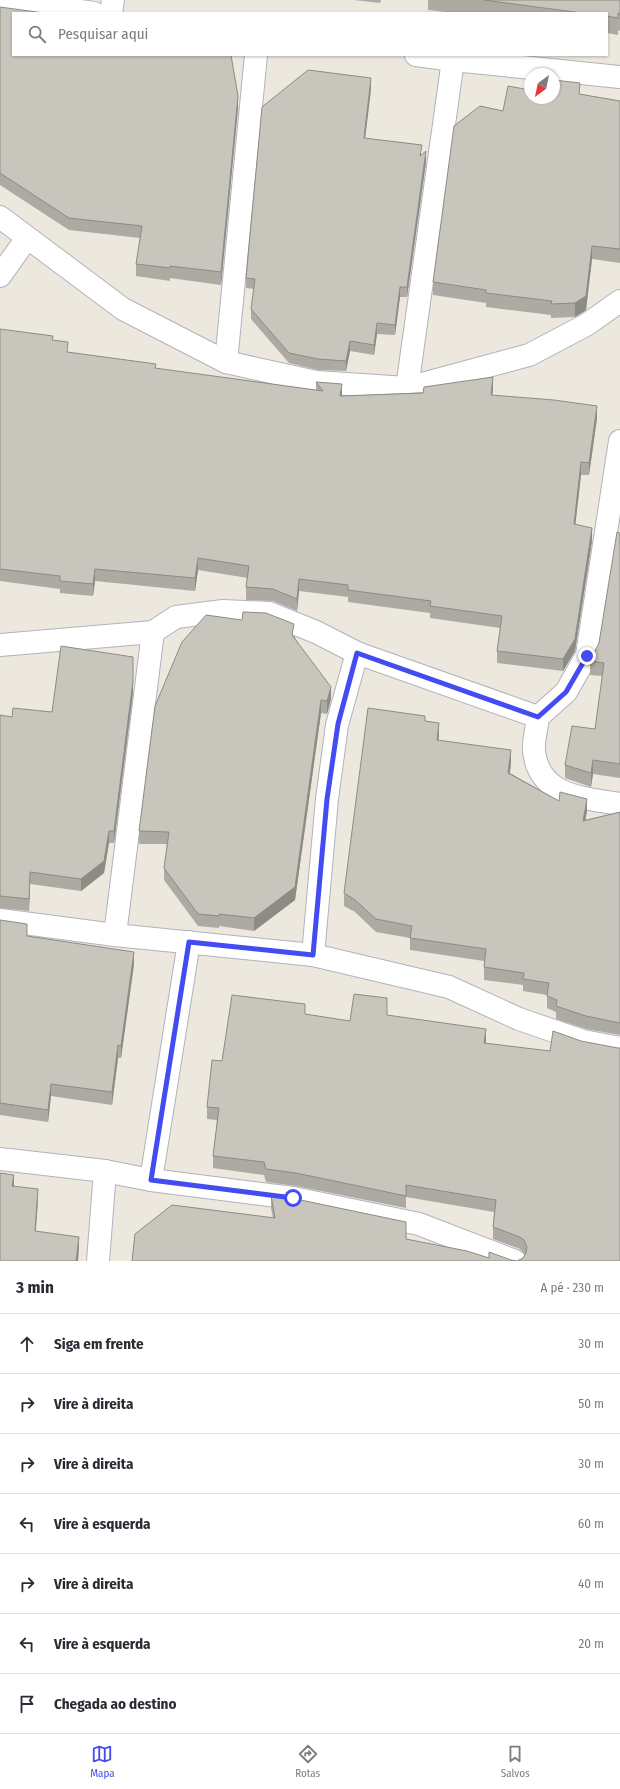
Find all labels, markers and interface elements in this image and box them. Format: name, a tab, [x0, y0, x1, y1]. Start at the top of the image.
search box	[12, 12, 608, 56]
icon: search	[26, 23, 48, 45]
text: Pesquisar aqui	[58, 25, 148, 43]
north arrow	[524, 68, 560, 104]
route end	[578, 647, 596, 665]
route start	[284, 1189, 302, 1207]
text: 3 min	[16, 1277, 54, 1298]
text: A pé · 230 m	[541, 1280, 604, 1295]
icon: ahead	[16, 1333, 38, 1355]
text: Siga em frente	[54, 1335, 144, 1353]
text: 30 m	[578, 1336, 604, 1351]
icon: right	[16, 1393, 38, 1415]
text: Vire à direita	[54, 1395, 133, 1413]
text: 50 m	[578, 1396, 604, 1411]
icon: right	[16, 1453, 38, 1475]
text: Vire à direita	[54, 1455, 133, 1473]
text: 30 m	[578, 1456, 604, 1471]
icon: left	[16, 1513, 38, 1535]
text: Vire à esquerda	[54, 1515, 151, 1533]
text: 60 m	[578, 1516, 604, 1531]
icon: right	[16, 1573, 38, 1595]
text: Vire à direita	[54, 1575, 133, 1593]
text: 40 m	[578, 1576, 604, 1591]
icon: left	[16, 1633, 38, 1655]
text: Vire à esquerda	[54, 1635, 151, 1653]
text: 20 m	[578, 1636, 604, 1651]
icon: arrive	[16, 1693, 38, 1715]
text: Chegada ao destino	[54, 1695, 176, 1713]
tab: Mapa	[90, 1743, 115, 1780]
tab: Rotas	[295, 1743, 320, 1780]
tab: Salvos	[501, 1743, 530, 1780]

